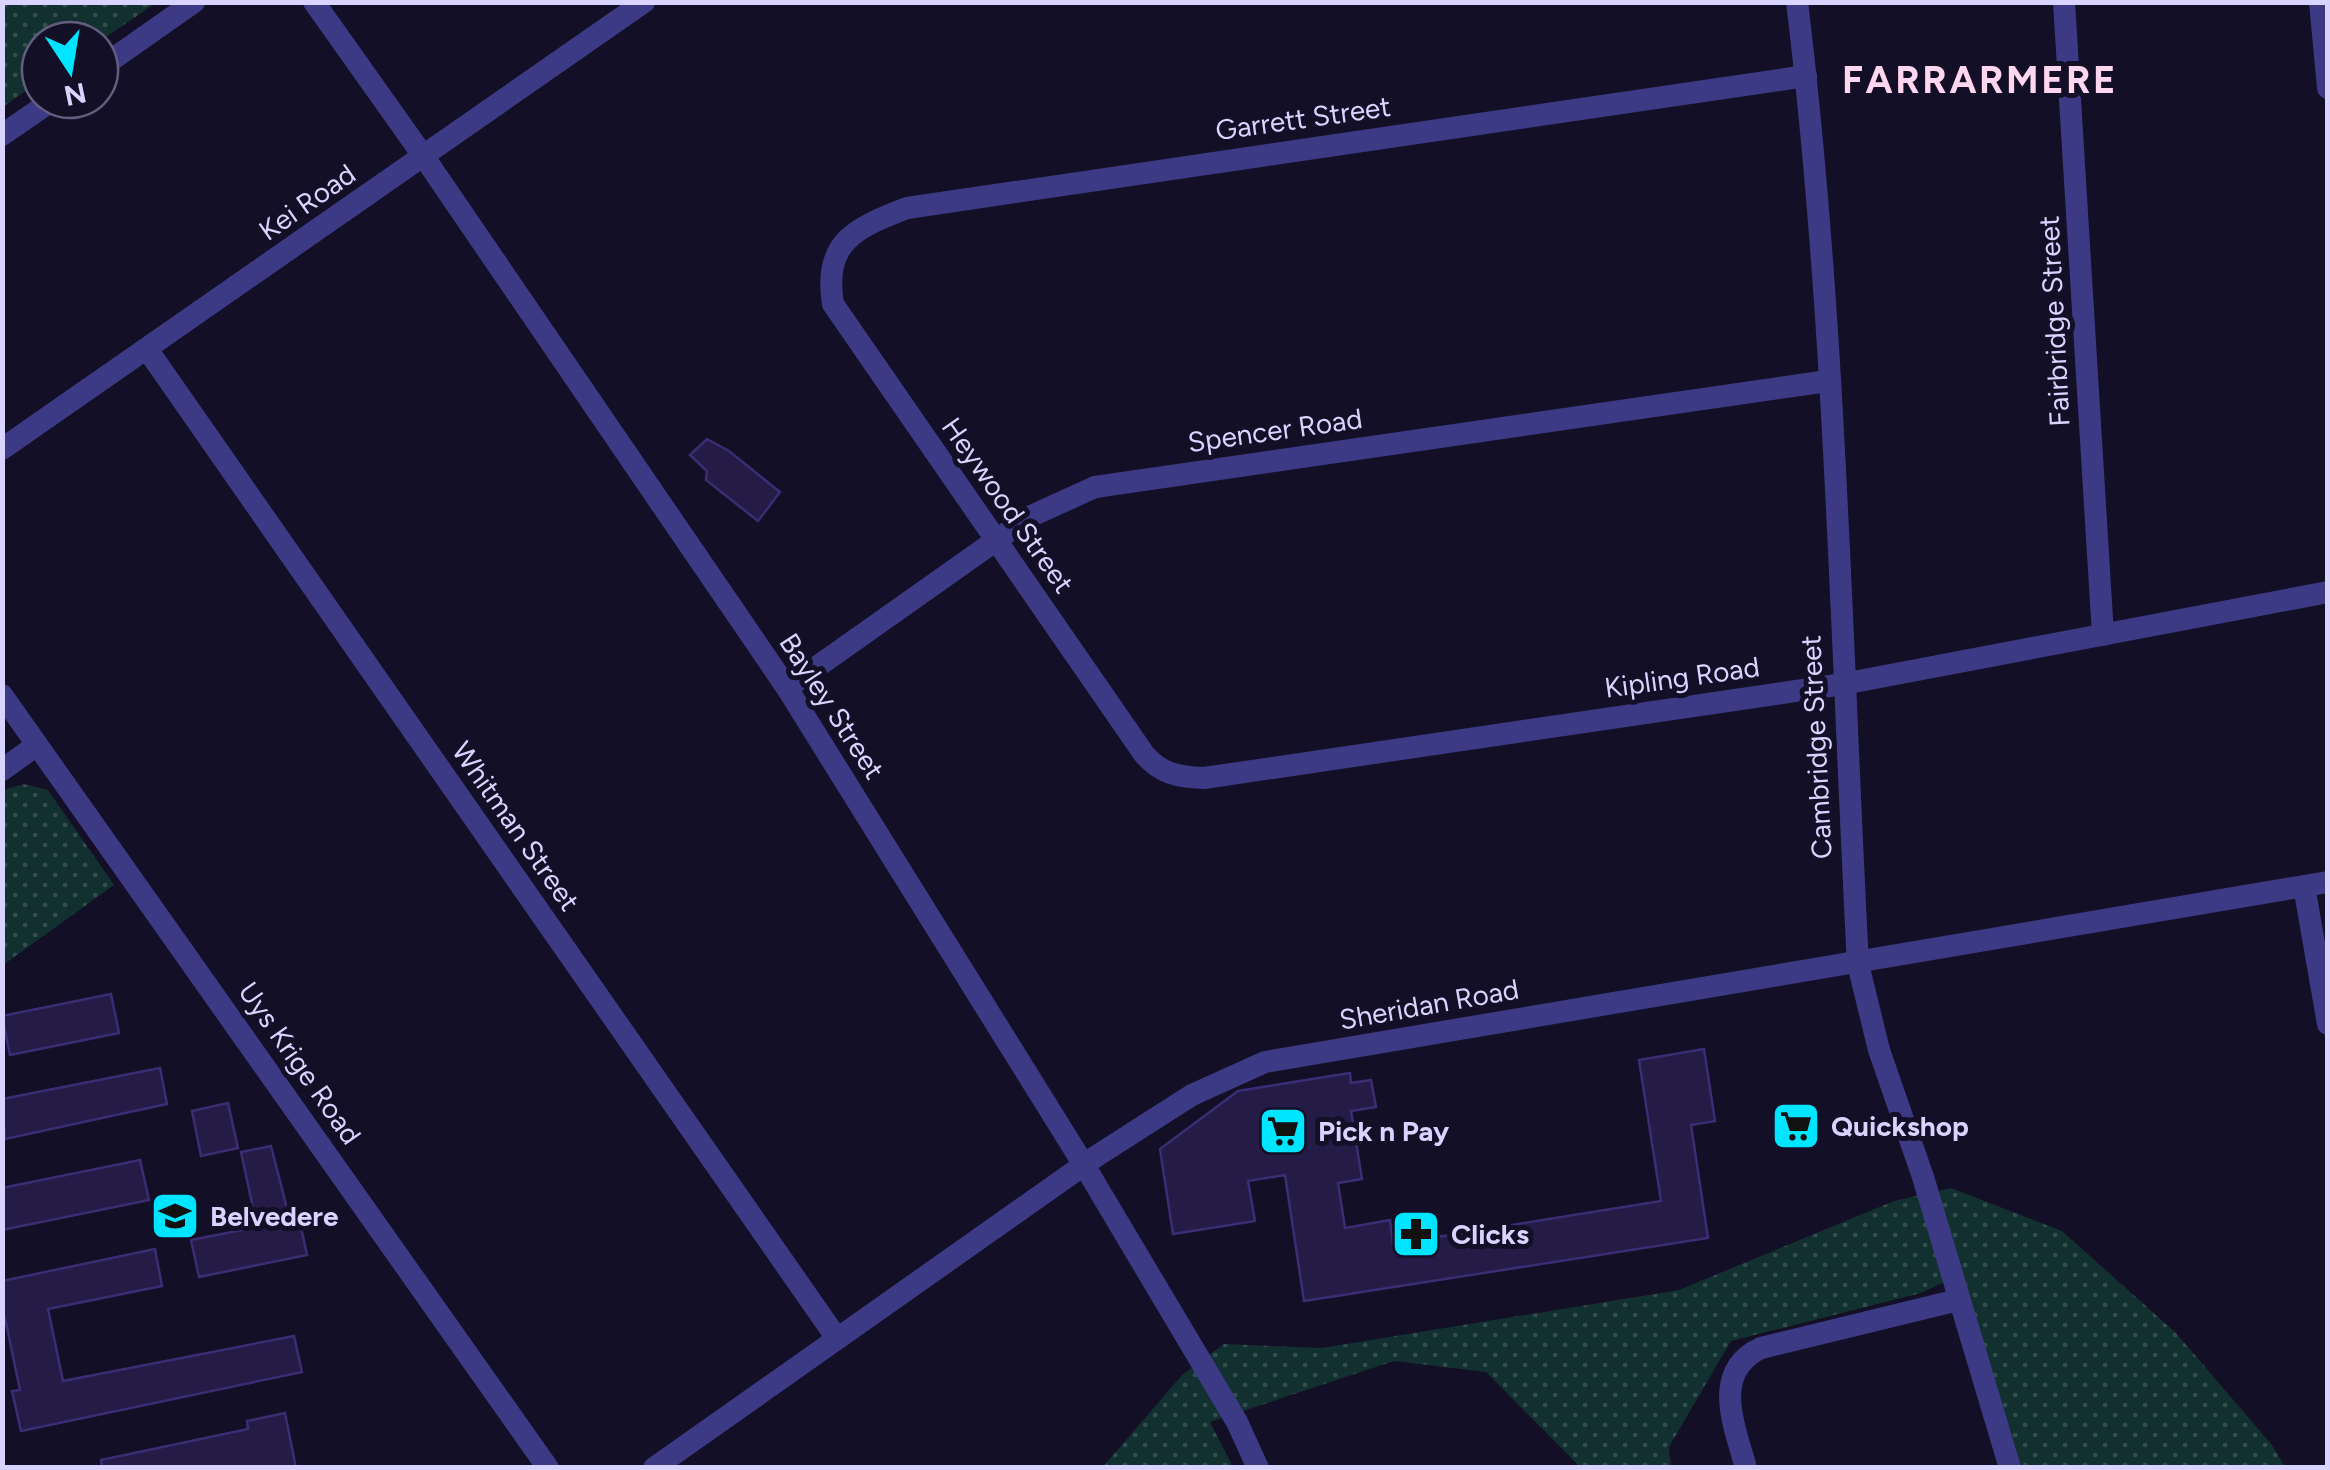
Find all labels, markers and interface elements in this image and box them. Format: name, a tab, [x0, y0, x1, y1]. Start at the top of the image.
north arrow	[20, 20, 120, 120]
district label: FARRARMERE	[1842, 57, 2118, 103]
text: N	[61, 76, 89, 113]
street label: Garrett Street	[1213, 89, 1393, 147]
street label: Kei Road	[252, 157, 362, 247]
street label: Fairbridge Street	[2031, 215, 2077, 427]
street label: Spencer Road	[1186, 401, 1364, 459]
street label: Heywood Street	[935, 411, 1081, 599]
street label: Bayley Street	[772, 627, 892, 785]
street label: Cambridge Street	[1793, 634, 1839, 860]
street label: Kipling Road	[1602, 649, 1762, 705]
street label: Whitman Street	[445, 735, 587, 917]
street label: Sheridan Road	[1337, 971, 1521, 1037]
street label: Uys Krige Road	[231, 975, 369, 1151]
supermarket icon: Quickshop	[1770, 1100, 1822, 1152]
supermarket icon: Pick n Pay	[1257, 1105, 1309, 1157]
place label: Quickshop	[1831, 1109, 1969, 1143]
place label: Pick n Pay	[1318, 1114, 1450, 1148]
school or university icon: Belvedere	[149, 1190, 201, 1242]
place label: Belvedere	[210, 1199, 338, 1233]
pharmacy icon: Clicks	[1390, 1208, 1442, 1260]
place label: Clicks	[1451, 1217, 1529, 1251]

